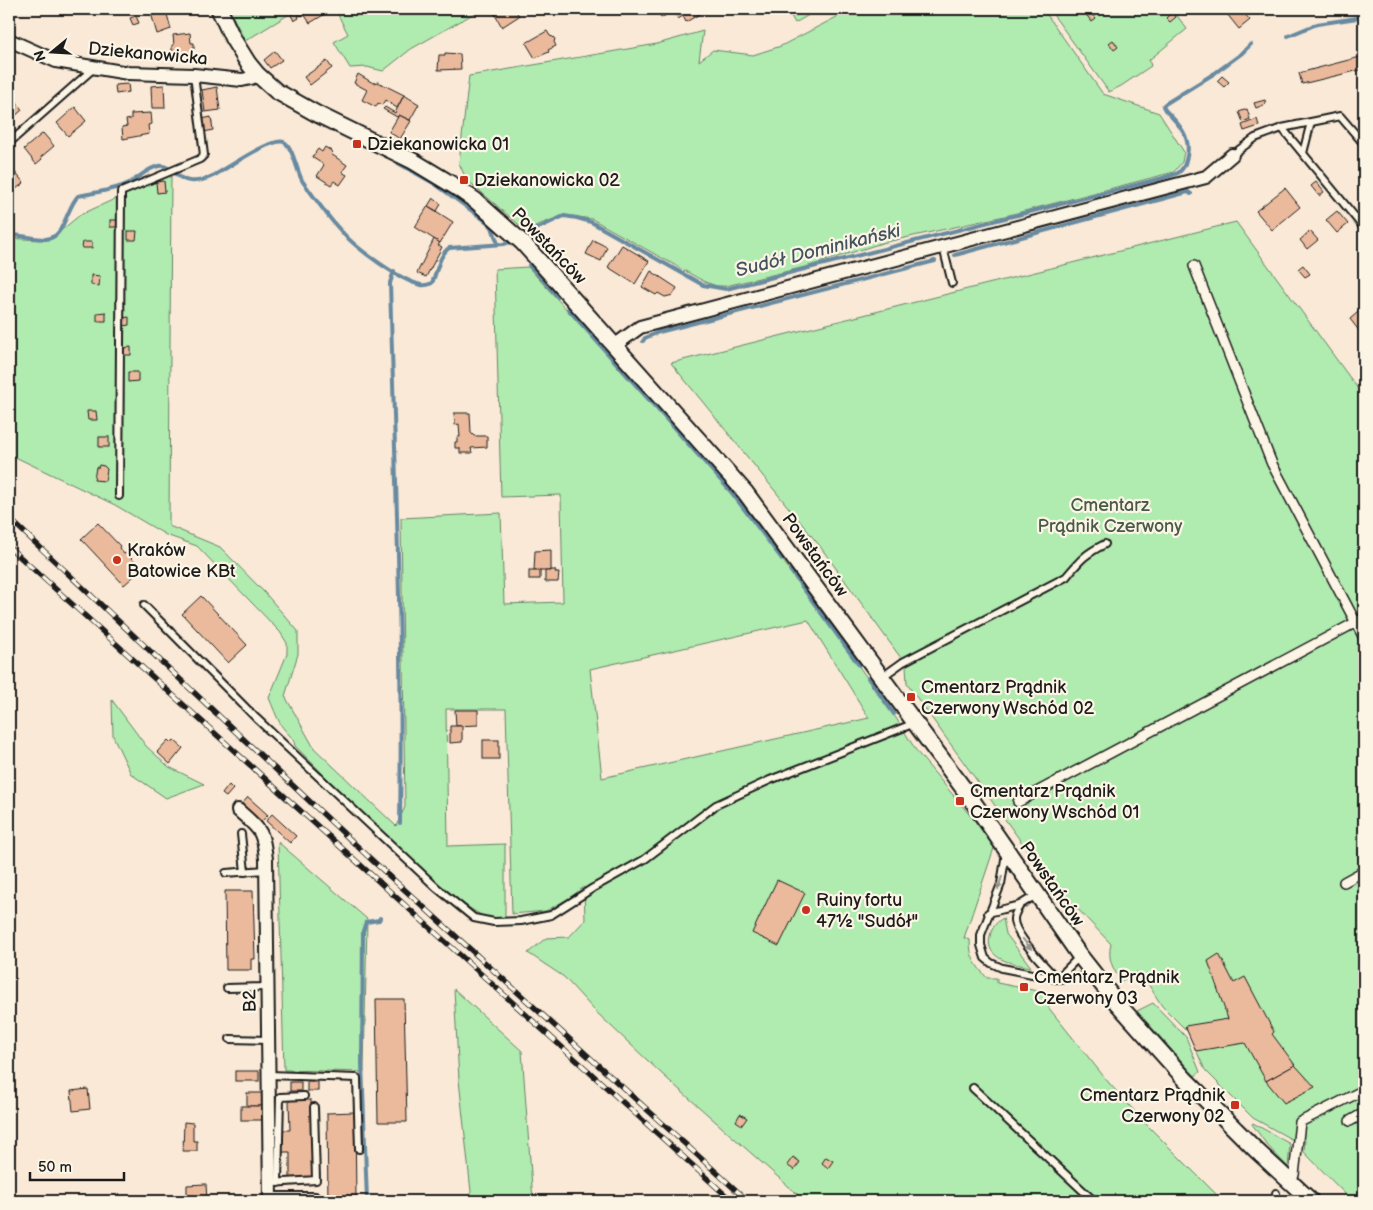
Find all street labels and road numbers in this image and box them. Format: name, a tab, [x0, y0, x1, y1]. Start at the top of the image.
street label: Dziekanowicka	[87, 38, 209, 70]
street label: Powstańców	[507, 203, 591, 289]
street label: Powstańców	[778, 509, 852, 601]
street label: Powstańców	[1015, 838, 1089, 930]
street label: B2	[239, 989, 261, 1013]

